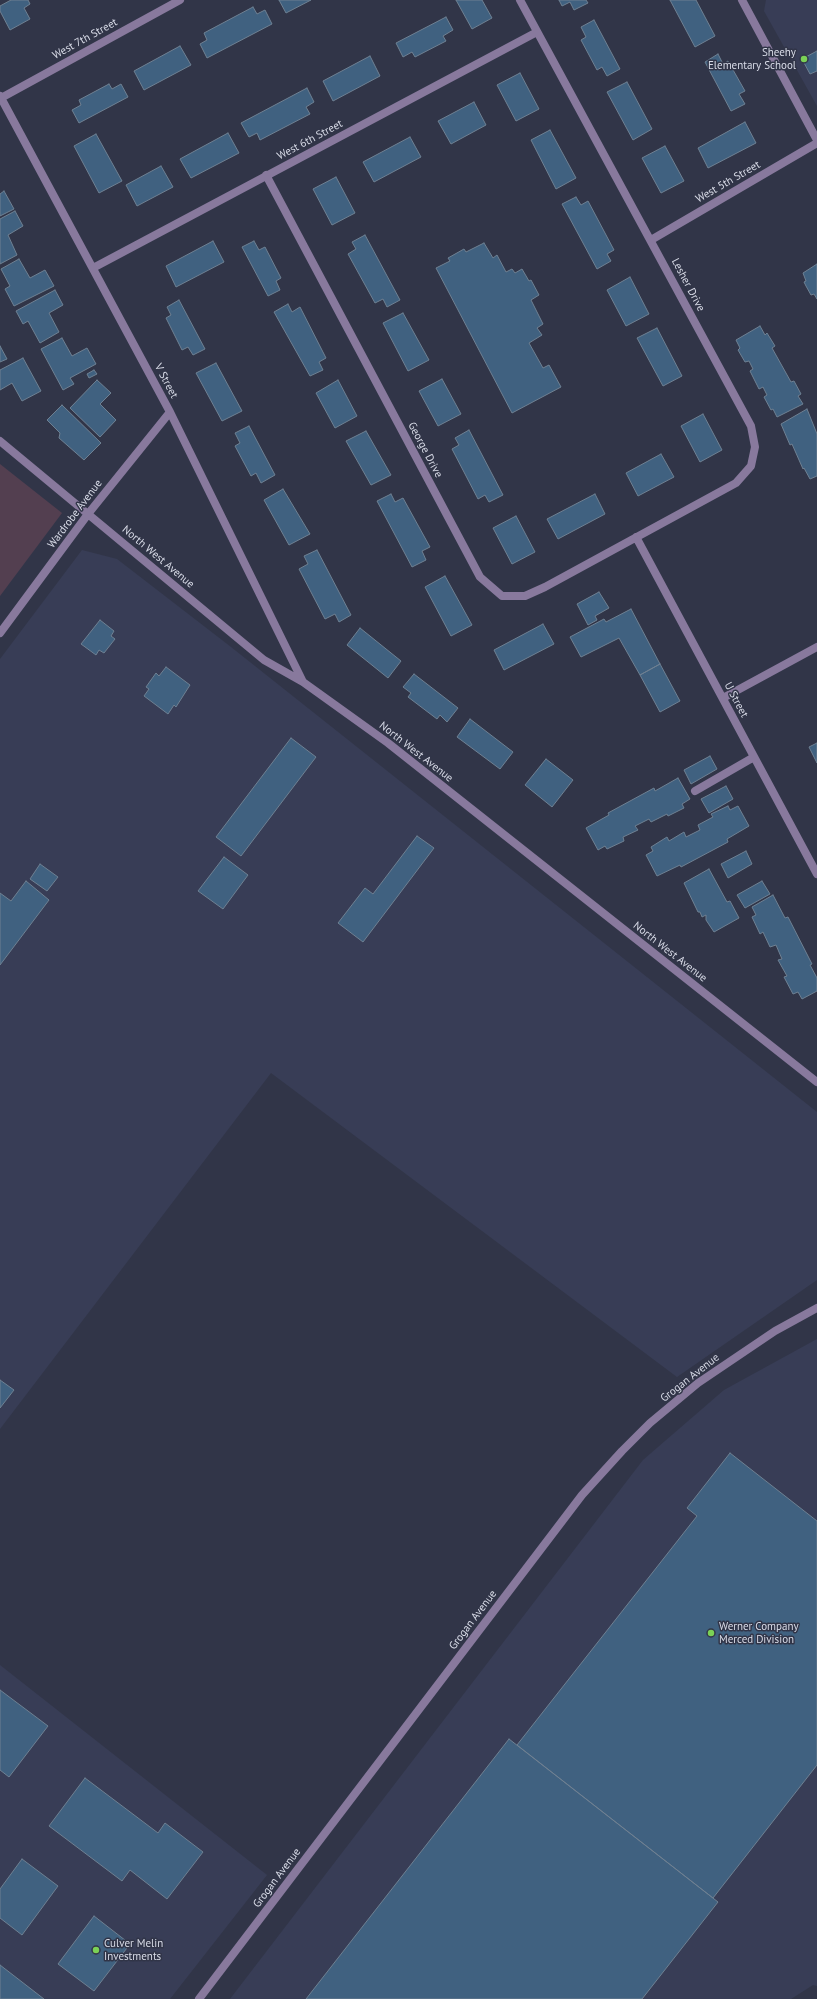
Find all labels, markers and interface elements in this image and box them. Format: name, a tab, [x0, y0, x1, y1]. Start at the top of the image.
street label: West 7th Street	[50, 16, 120, 62]
place label: Sheehy Elementary School	[708, 46, 796, 72]
marker: Sheehy Elementary School	[799, 54, 809, 64]
street label: West 6th Street	[275, 117, 345, 163]
street label: West 5th Street	[693, 158, 763, 206]
street label: Lesher Drive	[669, 256, 707, 314]
street label: V Street	[151, 361, 181, 401]
street label: George Drive	[405, 420, 445, 480]
street label: Wardrobe Avenue	[45, 477, 105, 551]
street label: North West Avenue	[119, 523, 197, 591]
street label: U Street	[721, 680, 751, 720]
street label: North West Avenue	[377, 719, 455, 785]
street label: North West Avenue	[631, 919, 709, 985]
street label: Grogan Avenue	[658, 1351, 722, 1405]
street label: Grogan Avenue	[446, 1588, 500, 1652]
place label: Werner Company Merced Division	[719, 1620, 799, 1646]
marker: Werner Company Merced Division	[706, 1628, 716, 1638]
street label: Grogan Avenue	[250, 1846, 304, 1910]
place label: Culver Melin Investments	[104, 1937, 163, 1963]
marker: Culver Melin Investments	[91, 1945, 101, 1955]

